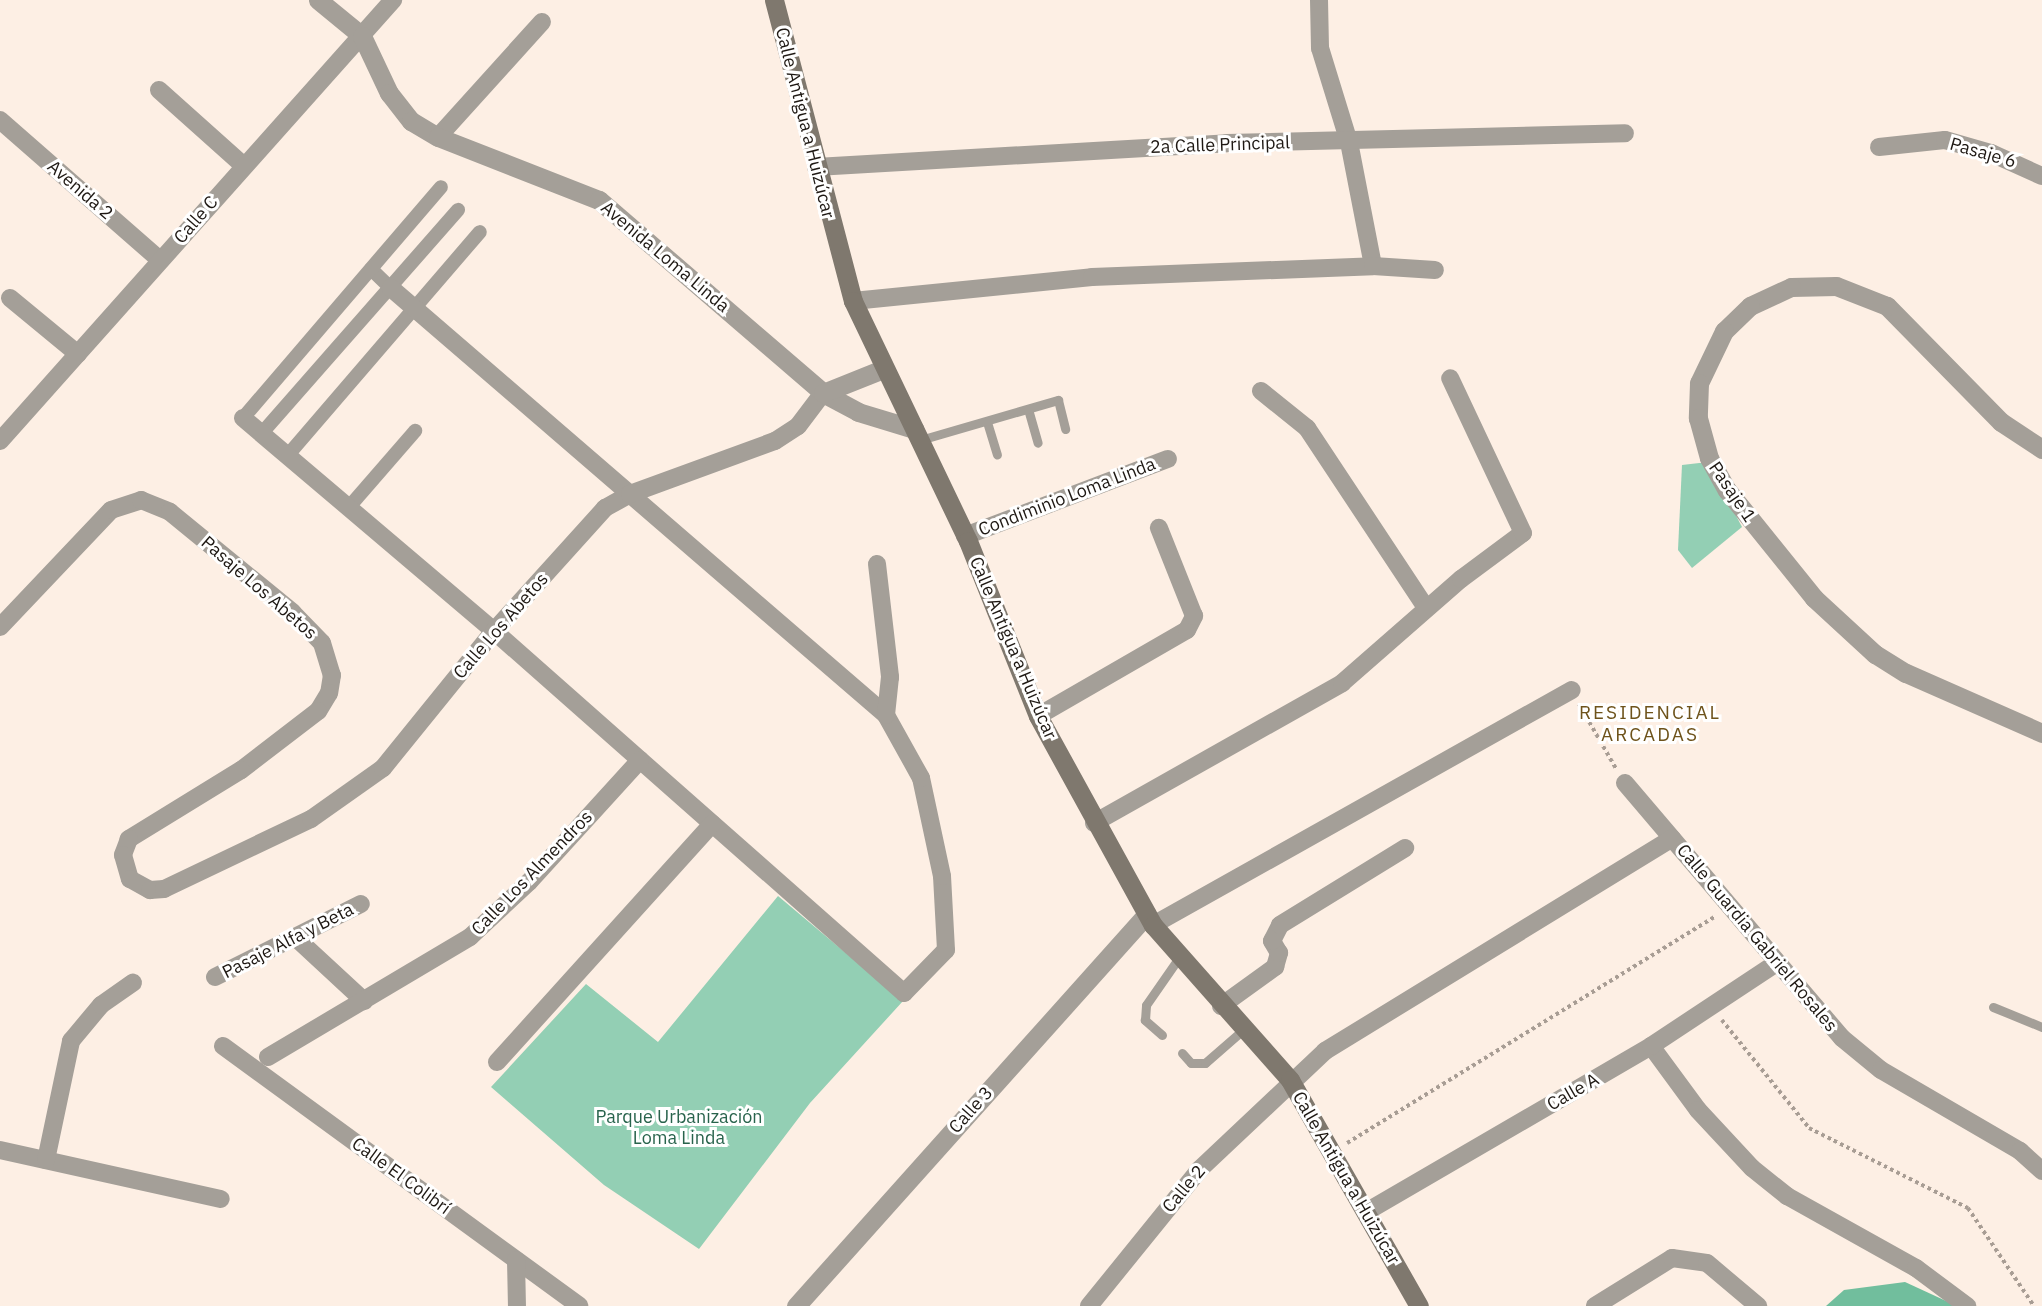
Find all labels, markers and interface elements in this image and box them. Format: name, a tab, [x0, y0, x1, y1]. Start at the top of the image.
street label: Calle Antigua a Huizúcar	[771, 25, 839, 221]
street label: 2a Calle Principal	[1150, 132, 1290, 158]
street label: Pasaje 6	[1947, 133, 2019, 173]
street label: Avenida 2	[43, 156, 117, 224]
street label: Calle C	[170, 192, 222, 248]
street label: Avenida Loma Linda	[596, 197, 734, 317]
street label: Condiminio Loma Linda	[975, 453, 1159, 541]
street label: Pasaje 1	[1704, 458, 1760, 526]
street label: Pasaje Los Abetos	[197, 532, 321, 644]
street label: Calle Antigua a Huizúcar	[965, 554, 1061, 742]
street label: Calle Los Abetos	[449, 569, 553, 683]
district label: RESIDENCIAL ARCADAS	[1580, 702, 1720, 746]
street label: Calle Los Almendros	[467, 806, 597, 940]
street label: Calle Guardia Gabriel Rosales	[1672, 840, 1842, 1036]
street label: Pasaje Alfa y Beta	[219, 899, 357, 983]
street label: Calle A	[1543, 1069, 1603, 1115]
street label: Calle 3	[944, 1082, 998, 1138]
street label: Calle Antigua a Huizúcar	[1288, 1088, 1404, 1268]
park label: Parque Urbanización Loma Linda	[595, 1107, 763, 1150]
street label: Calle El Colibrí	[348, 1133, 454, 1219]
street label: Calle 2	[1158, 1161, 1210, 1217]

